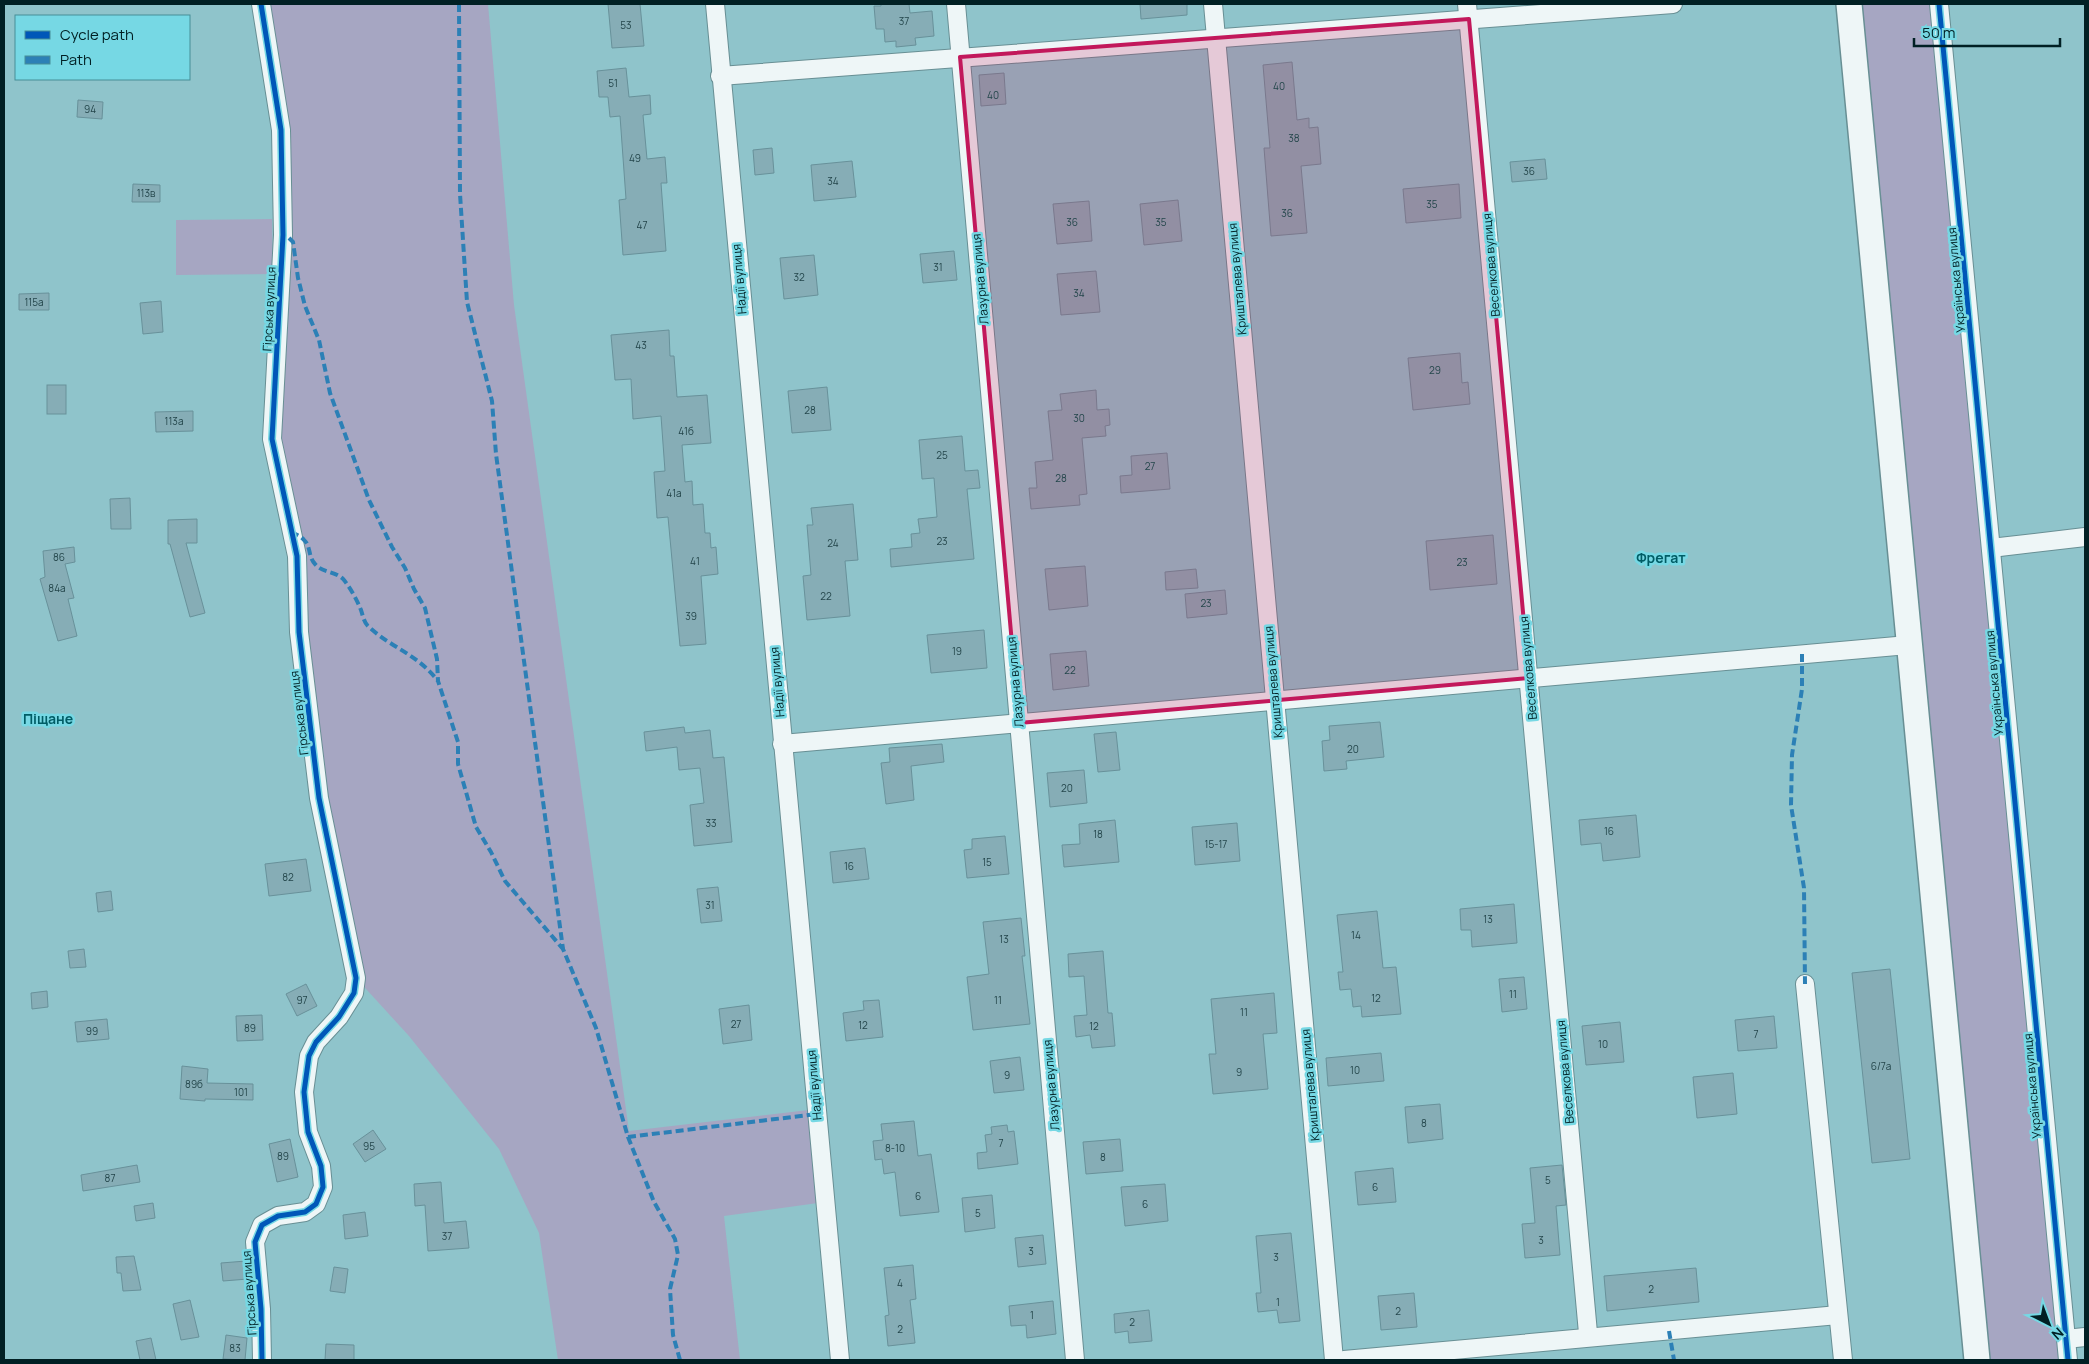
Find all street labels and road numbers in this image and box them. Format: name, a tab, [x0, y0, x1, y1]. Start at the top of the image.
street label: Веселкова вулиця	[1478, 213, 1504, 317]
street label: Кришталева вулиця	[1224, 222, 1250, 336]
street label: Українська вулиця	[1943, 227, 1969, 333]
street label: Лазурна вулиця	[968, 233, 992, 325]
street label: Надії вулиця	[727, 243, 751, 315]
street label: Гірська вулиця	[258, 266, 280, 352]
street label: Веселкова вулиця	[1515, 616, 1541, 720]
street label: Кришталева вулиця	[1260, 625, 1286, 739]
street label: Українська вулиця	[1981, 630, 2007, 736]
street label: Лазурна вулиця	[1003, 636, 1027, 728]
street label: Надії вулиця	[765, 646, 789, 718]
street label: Гірська вулиця	[285, 670, 313, 756]
street label: Веселкова вулиця	[1552, 1020, 1578, 1124]
street label: Кришталева вулиця	[1297, 1028, 1323, 1142]
street label: Українська вулиця	[2019, 1033, 2045, 1139]
street label: Лазурна вулиця	[1039, 1039, 1063, 1131]
street label: Надії вулиця	[802, 1049, 826, 1121]
street label: Гірська вулиця	[238, 1250, 260, 1336]

